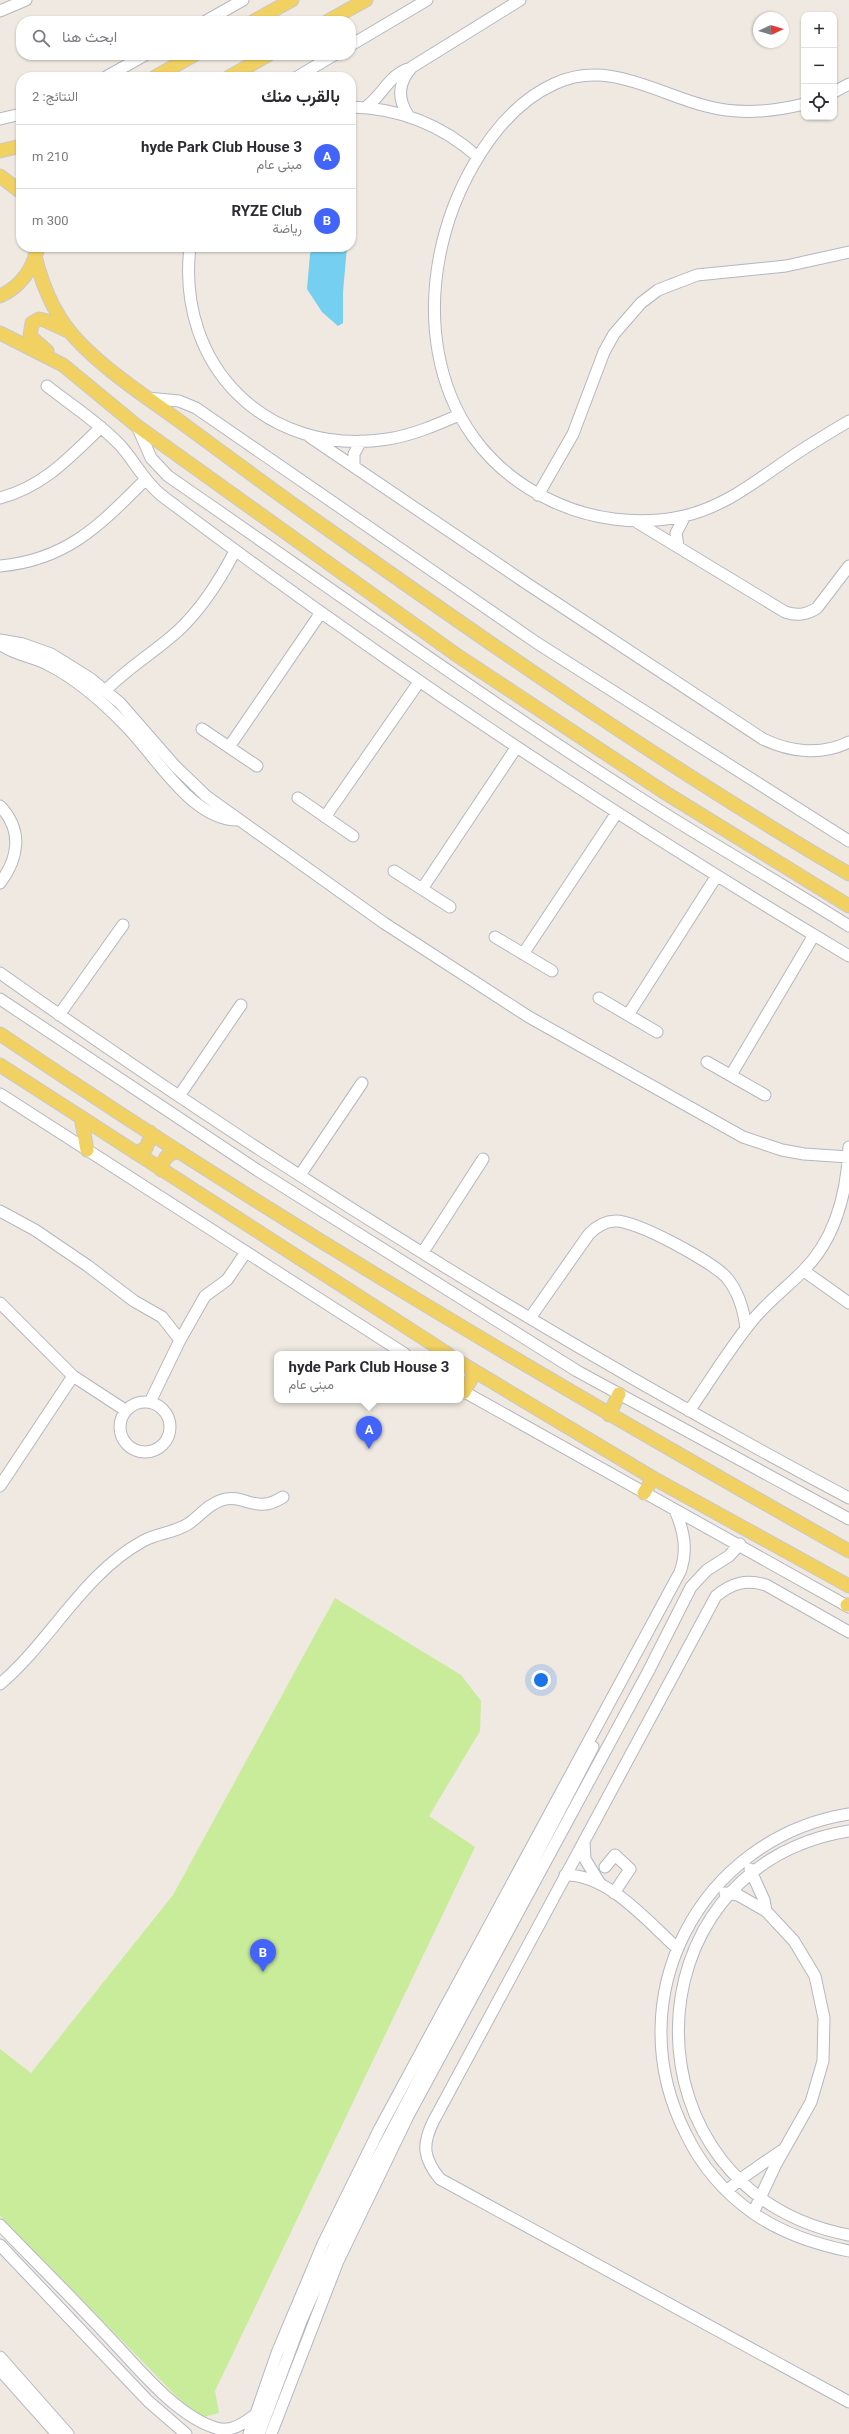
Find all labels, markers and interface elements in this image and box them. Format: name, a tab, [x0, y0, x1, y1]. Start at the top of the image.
north arrow	[753, 12, 789, 48]
map controls	[801, 12, 837, 120]
button: +	[801, 12, 837, 48]
search box	[16, 16, 356, 60]
icon: search	[30, 27, 52, 49]
text: ابحث هنا	[62, 28, 117, 46]
button: −	[801, 48, 837, 84]
button: locate	[801, 84, 837, 120]
text: بالقرب منك	[261, 86, 340, 106]
text: النتائج: 2	[32, 89, 78, 104]
text: hyde Park Club House 3	[141, 138, 302, 156]
text: 210 m	[32, 149, 69, 164]
text: A	[323, 149, 331, 164]
text: مبنى عام	[257, 157, 302, 172]
text: RYZE Club	[232, 202, 302, 220]
text: 300 m	[32, 213, 69, 228]
text: B	[323, 213, 331, 228]
text: رياضة	[272, 221, 302, 236]
popup	[274, 1351, 464, 1403]
text: hyde Park Club House 3	[289, 1358, 449, 1376]
text: مبنى عام	[289, 1377, 334, 1392]
pin: A	[356, 1416, 382, 1449]
your location	[531, 1670, 551, 1690]
pin: B	[250, 1939, 276, 1972]

